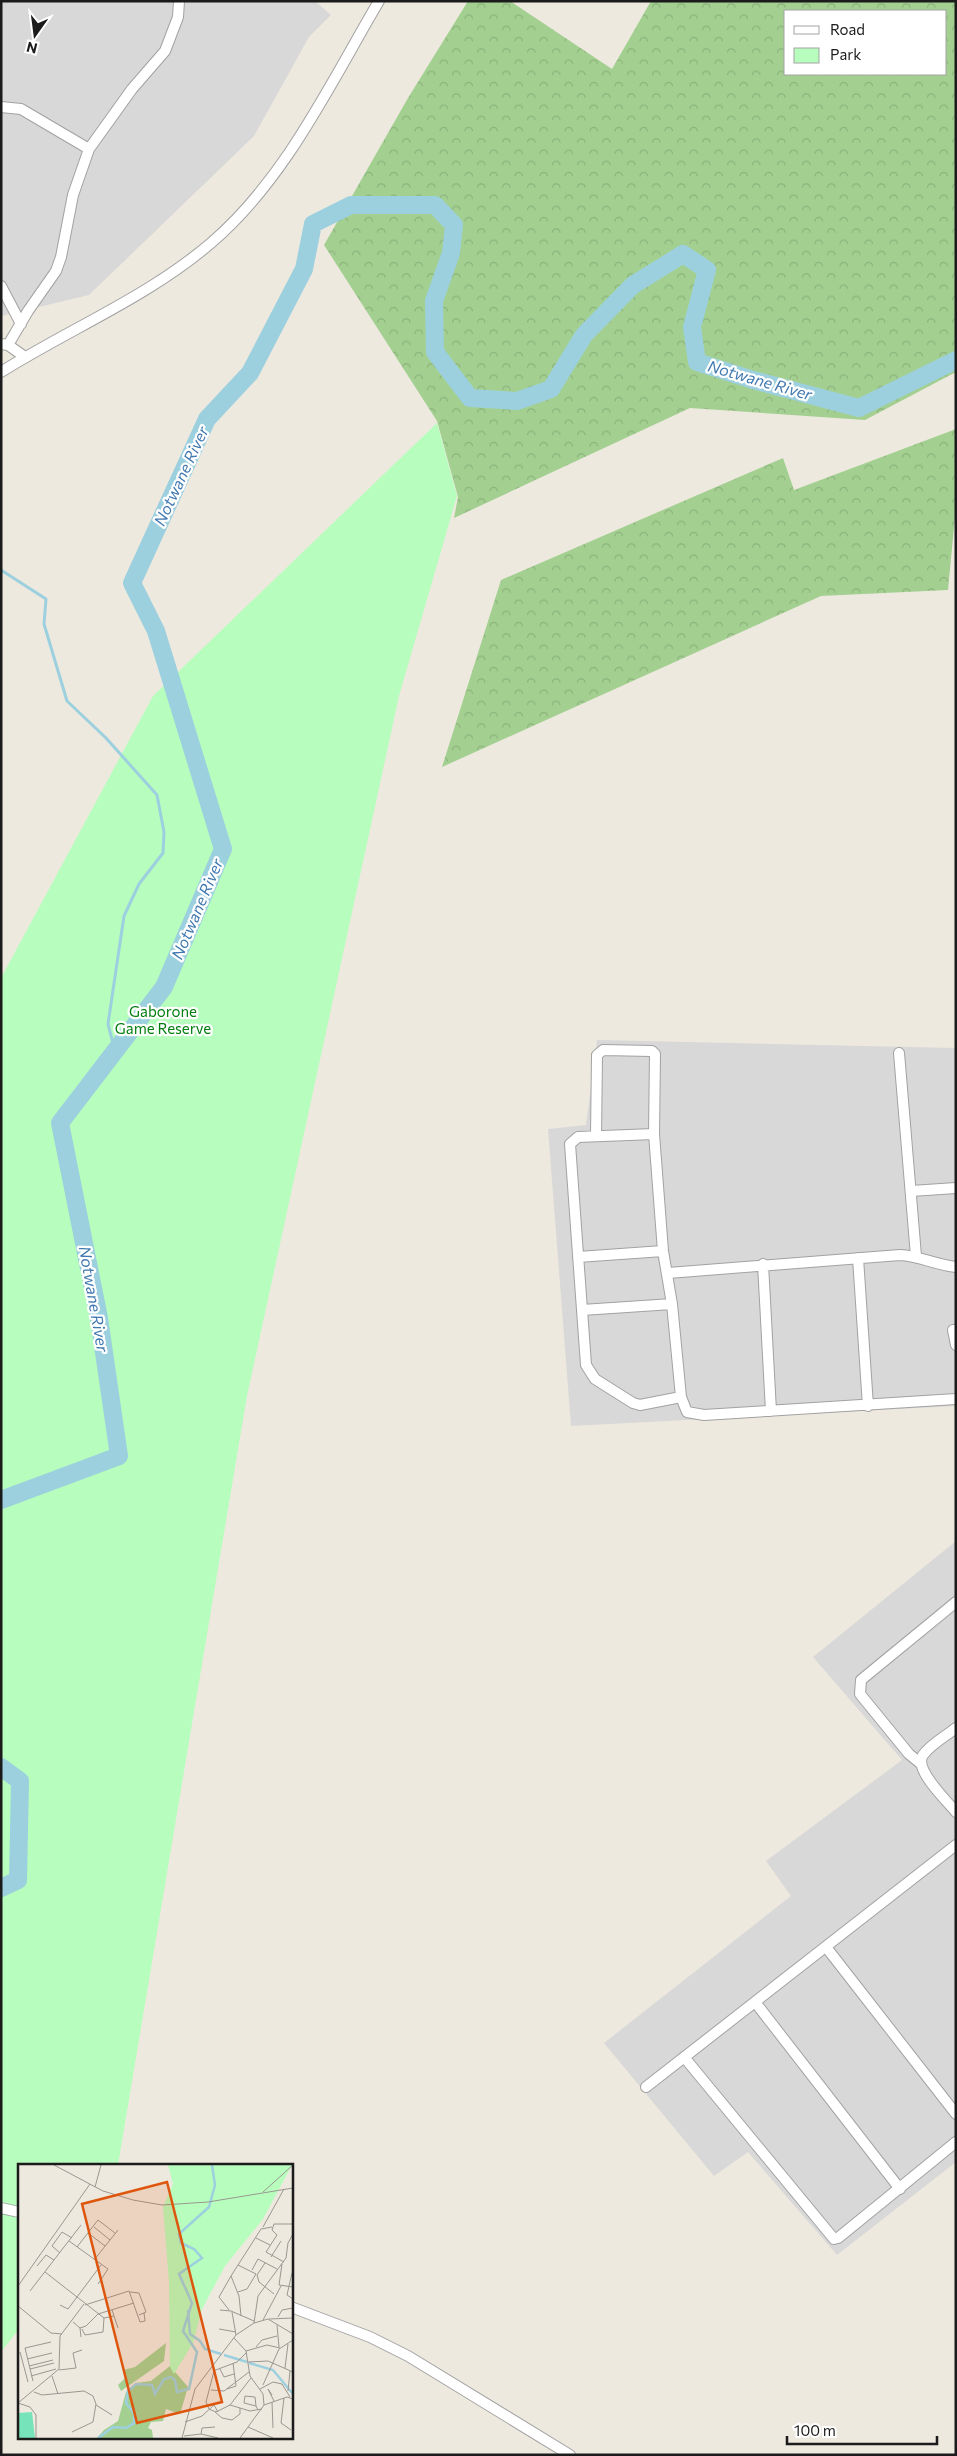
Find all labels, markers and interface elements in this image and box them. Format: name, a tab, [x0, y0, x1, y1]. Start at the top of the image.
north arrow	[10, 10, 60, 60]
legend	[784, 10, 947, 75]
text: Road	[830, 20, 865, 38]
text: N	[25, 39, 39, 58]
text: Park	[830, 45, 861, 63]
water label: Notwane River	[706, 356, 815, 404]
water label: Notwane River	[149, 423, 212, 528]
water label: Notwane River	[167, 855, 226, 962]
park label: Gaborone Game Reserve	[115, 1002, 211, 1037]
water label: Notwane River	[76, 1244, 113, 1354]
inset map	[18, 2164, 292, 2438]
scale bar	[787, 2414, 937, 2446]
text: 100 m	[794, 2421, 836, 2439]

